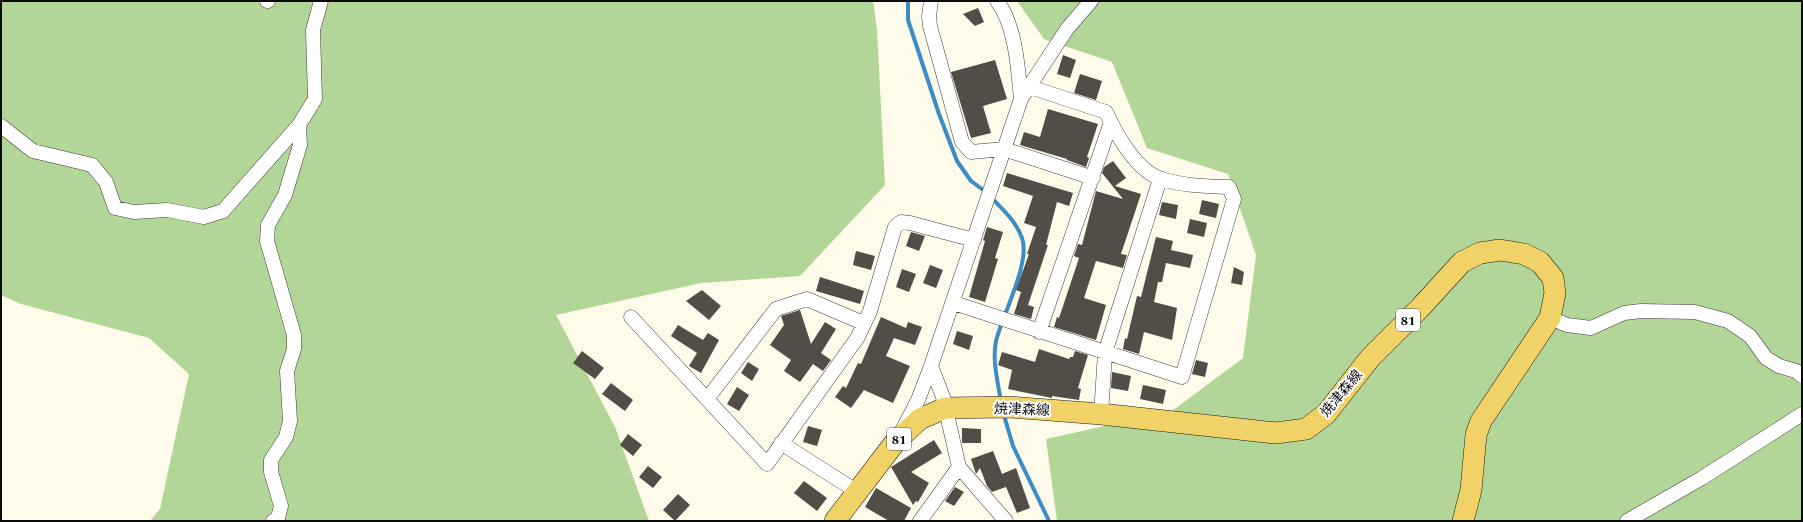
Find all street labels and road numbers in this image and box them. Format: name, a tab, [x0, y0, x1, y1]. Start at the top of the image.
road number: 81	[1396, 309, 1420, 331]
street label: 焼津森線	[1315, 365, 1367, 422]
street label: 焼津森線	[994, 398, 1050, 421]
road number: 81	[887, 428, 911, 450]

